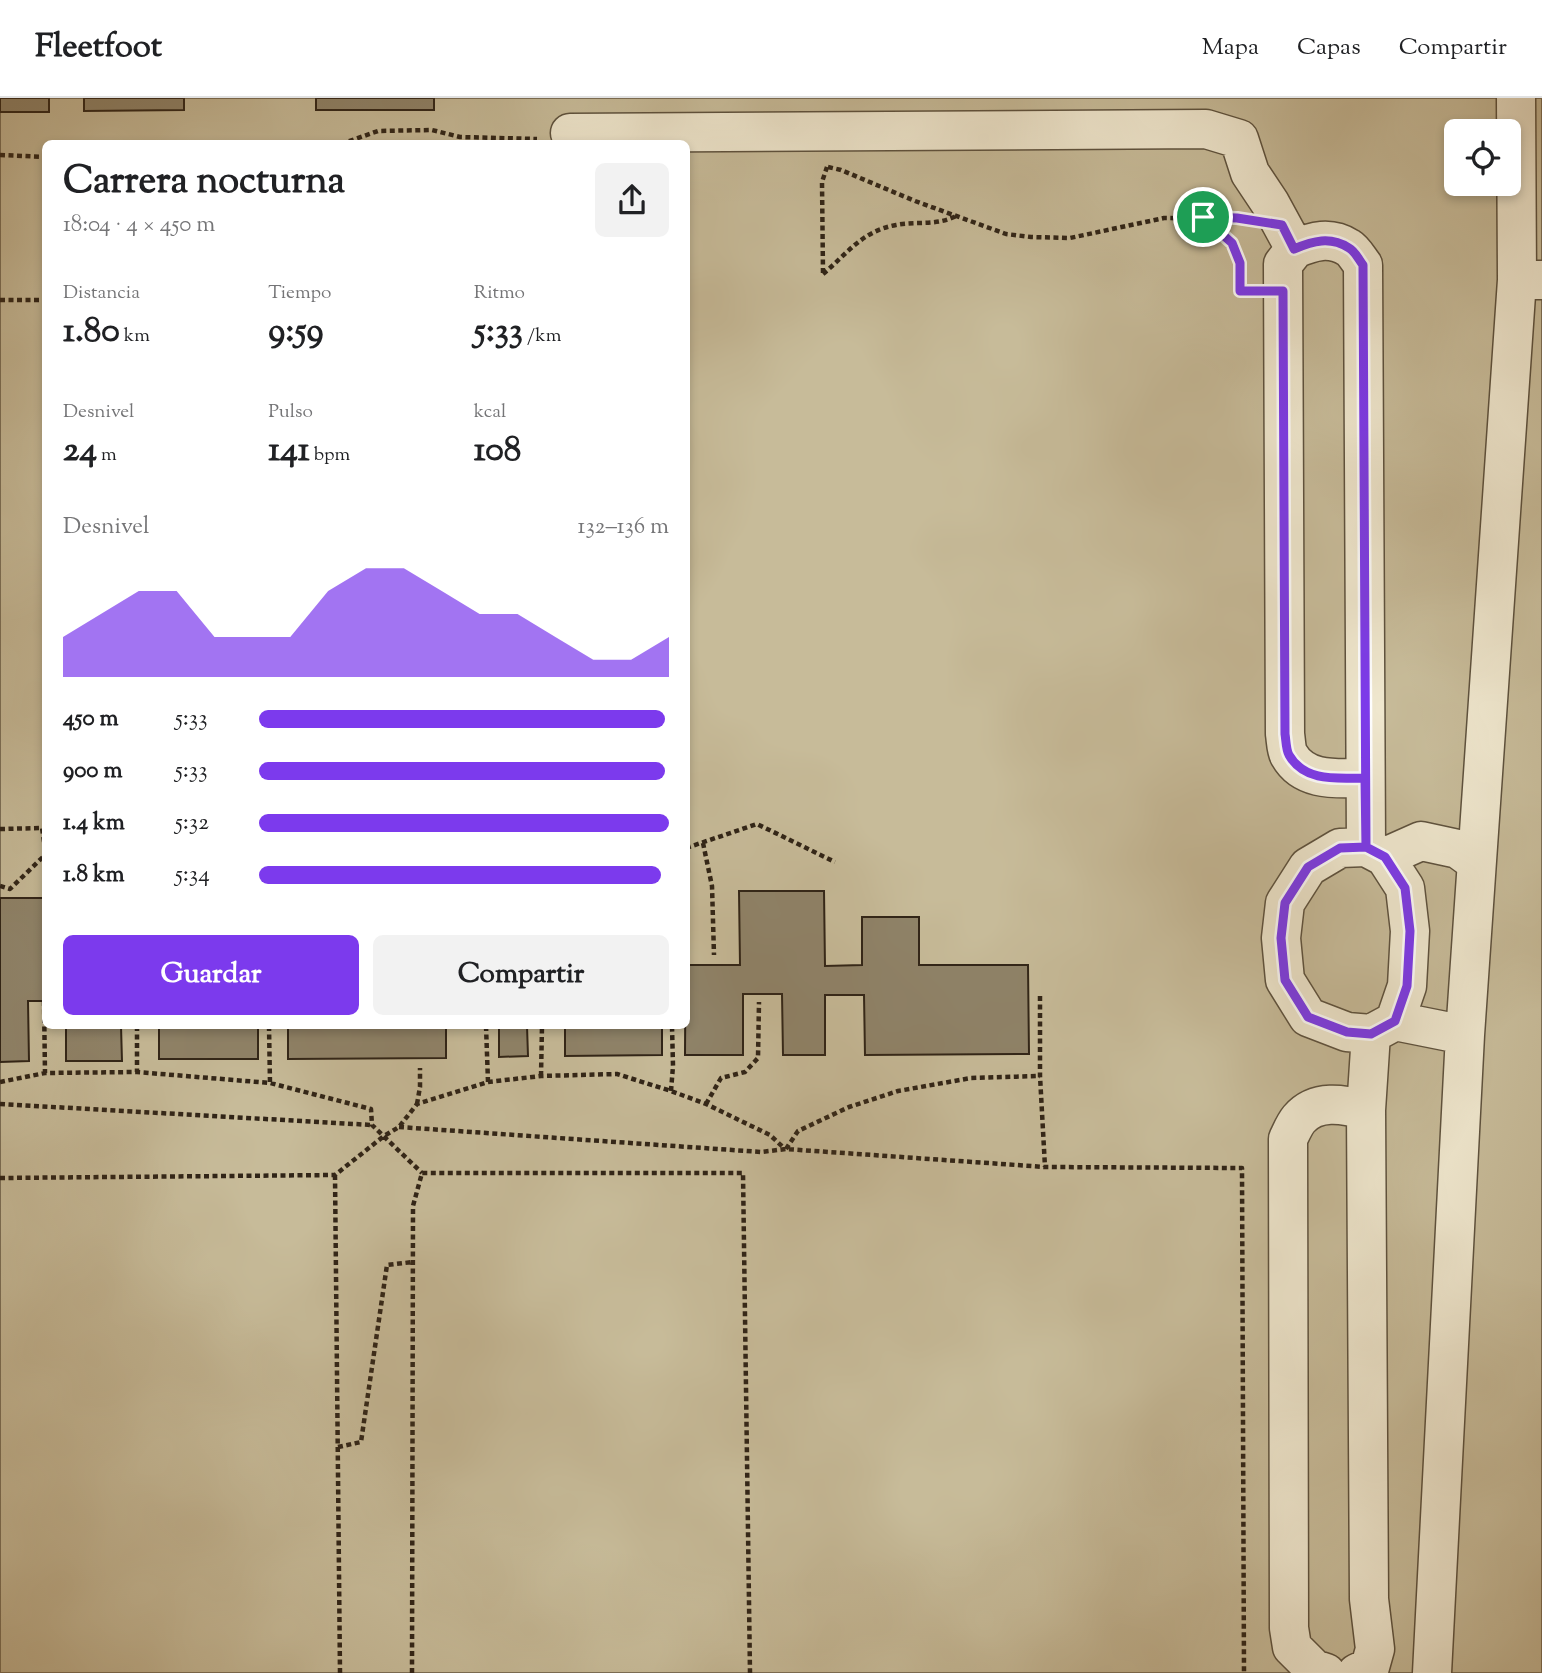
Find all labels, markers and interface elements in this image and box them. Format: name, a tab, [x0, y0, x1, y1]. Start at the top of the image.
text: Fleetfoot	[35, 24, 162, 72]
text: Mapa	[1202, 31, 1259, 65]
text: Capas	[1297, 31, 1361, 65]
text: Compartir	[1399, 31, 1507, 65]
map controls	[1444, 119, 1521, 196]
button: locate	[1444, 119, 1521, 196]
text: Carrera nocturna	[63, 156, 345, 210]
button: share	[595, 163, 669, 237]
pin	[1173, 187, 1233, 247]
icon: arrive	[1184, 198, 1222, 236]
text: 18:04 · 4 × 450 m	[63, 209, 215, 242]
text: Distancia	[63, 280, 140, 307]
text: Tiempo	[268, 280, 331, 307]
text: Ritmo	[474, 280, 525, 307]
text: 1.80	[63, 307, 120, 358]
text: 9:59	[268, 307, 323, 358]
text: 5:33	[474, 307, 523, 358]
text: km	[120, 323, 150, 350]
text: /km	[523, 323, 561, 350]
text: Desnivel	[63, 399, 134, 426]
text: Pulso	[268, 399, 313, 426]
text: kcal	[474, 399, 506, 426]
text: 24	[63, 426, 97, 477]
text: 141	[268, 426, 310, 477]
text: 108	[474, 426, 521, 477]
text: m	[97, 442, 117, 469]
text: bpm	[310, 442, 350, 469]
text: Desnivel	[63, 511, 149, 544]
text: 132–136 m	[578, 511, 669, 544]
text: 450 m	[63, 703, 119, 736]
text: 5:33	[175, 703, 207, 736]
text: 900 m	[63, 755, 122, 788]
text: 5:33	[175, 755, 207, 788]
text: 1.4 km	[63, 807, 125, 840]
text: 5:32	[175, 807, 209, 840]
text: 1.8 km	[63, 859, 125, 892]
text: 5:34	[175, 859, 210, 892]
button: Guardar	[63, 935, 359, 1015]
button: Compartir	[373, 935, 669, 1015]

